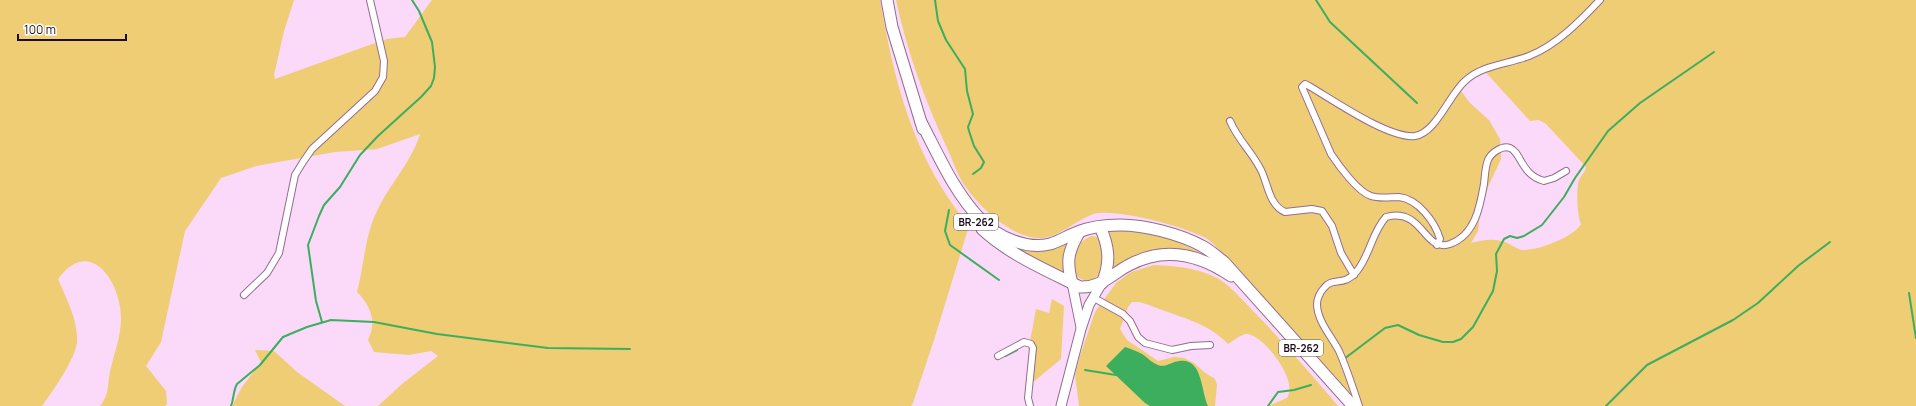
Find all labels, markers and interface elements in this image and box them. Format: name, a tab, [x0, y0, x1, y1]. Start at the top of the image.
scale bar	[18, 16, 126, 42]
text: 100 m	[24, 21, 56, 38]
road number: BR-262	[954, 214, 998, 230]
road number: BR-262	[1279, 340, 1323, 356]

